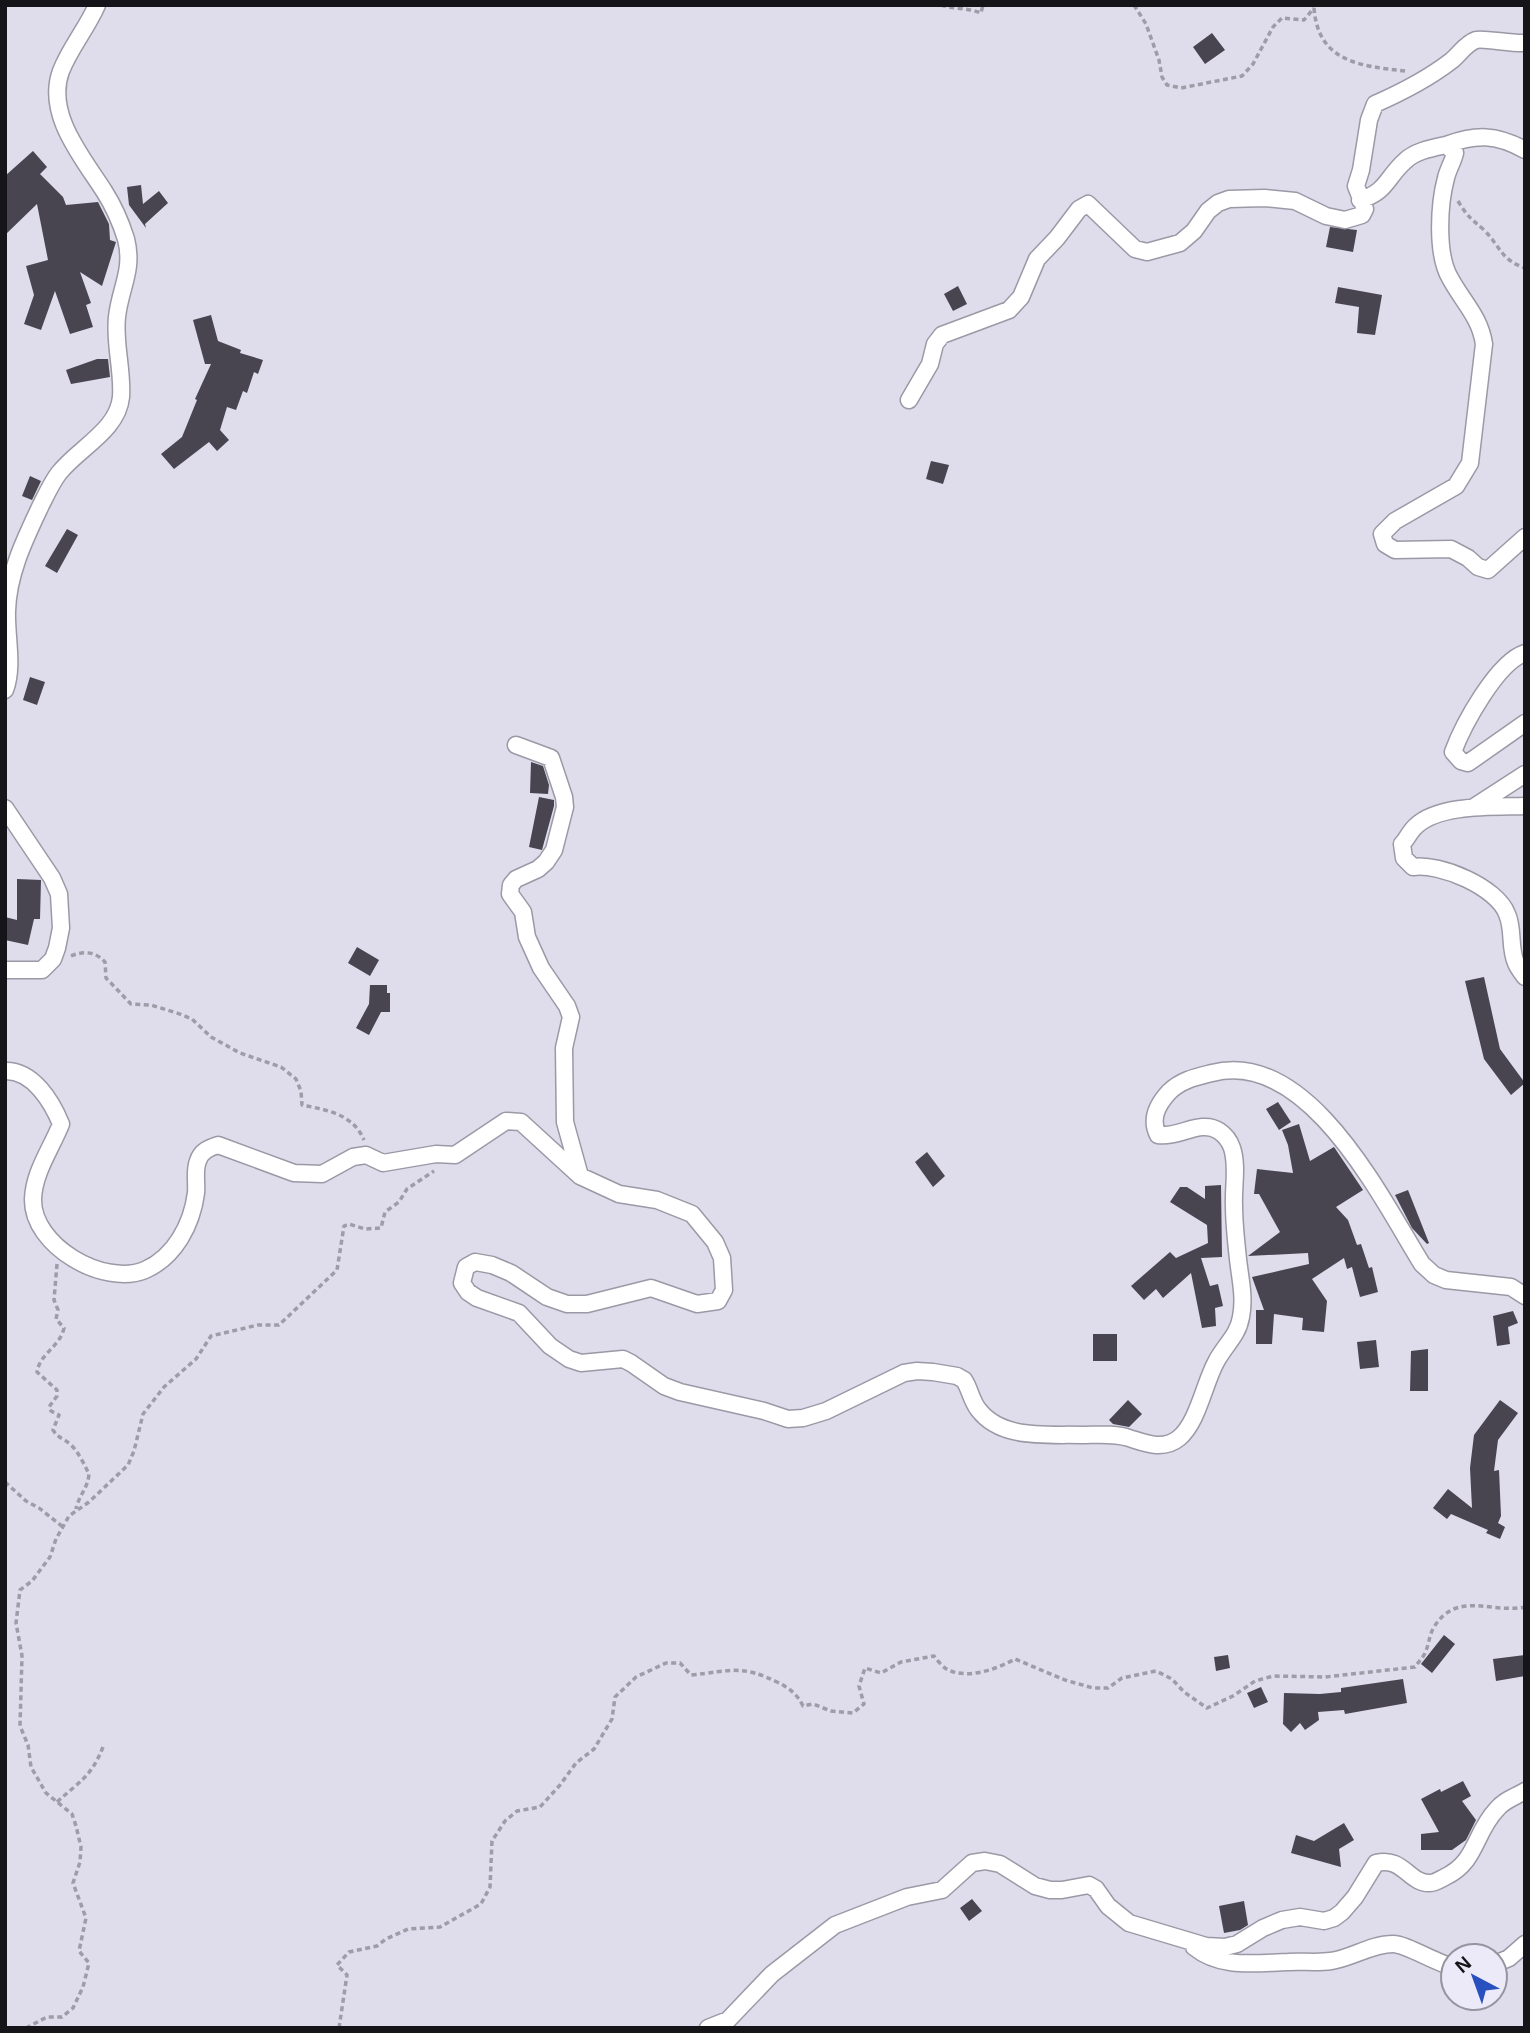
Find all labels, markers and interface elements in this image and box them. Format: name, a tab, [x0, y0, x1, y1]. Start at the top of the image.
north arrow	[1439, 1942, 1509, 2012]
text: N	[1451, 1952, 1475, 1977]

